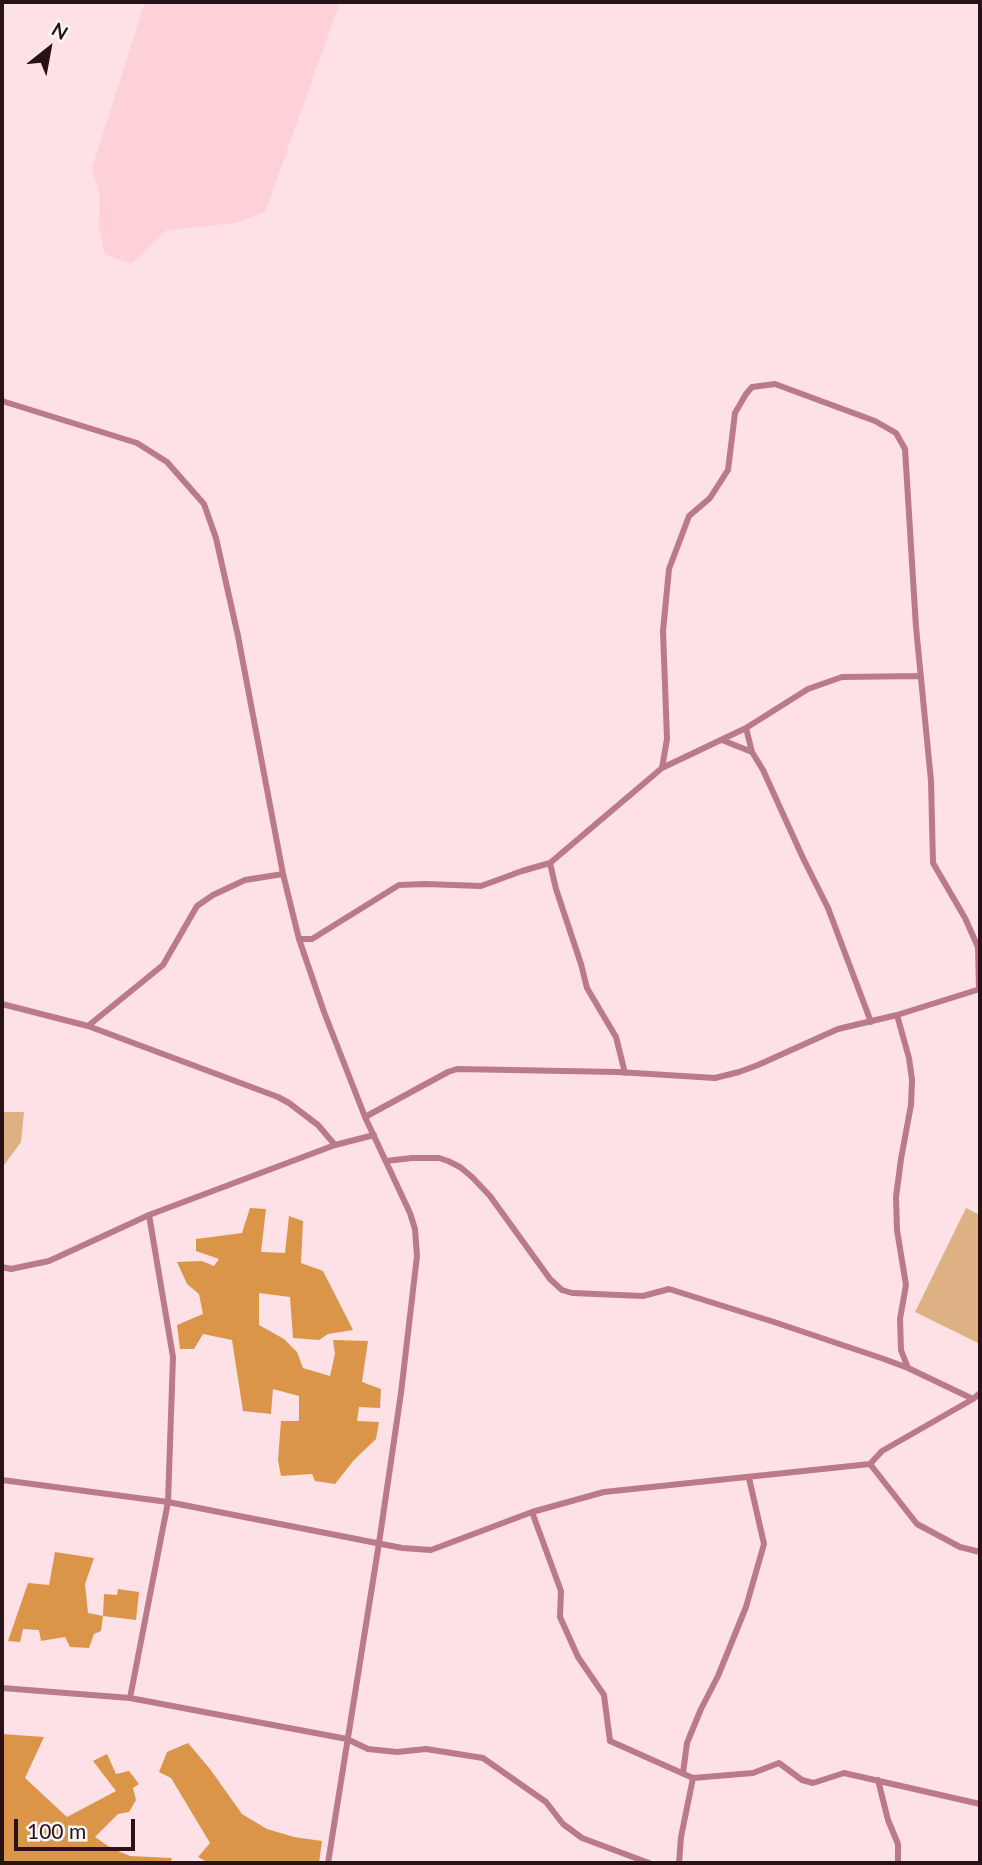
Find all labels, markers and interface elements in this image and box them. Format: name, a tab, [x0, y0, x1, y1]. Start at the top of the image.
north arrow	[14, 14, 84, 84]
text: N	[48, 17, 72, 44]
scale bar	[18, 1806, 138, 1850]
text: 100 m	[27, 1818, 86, 1843]

